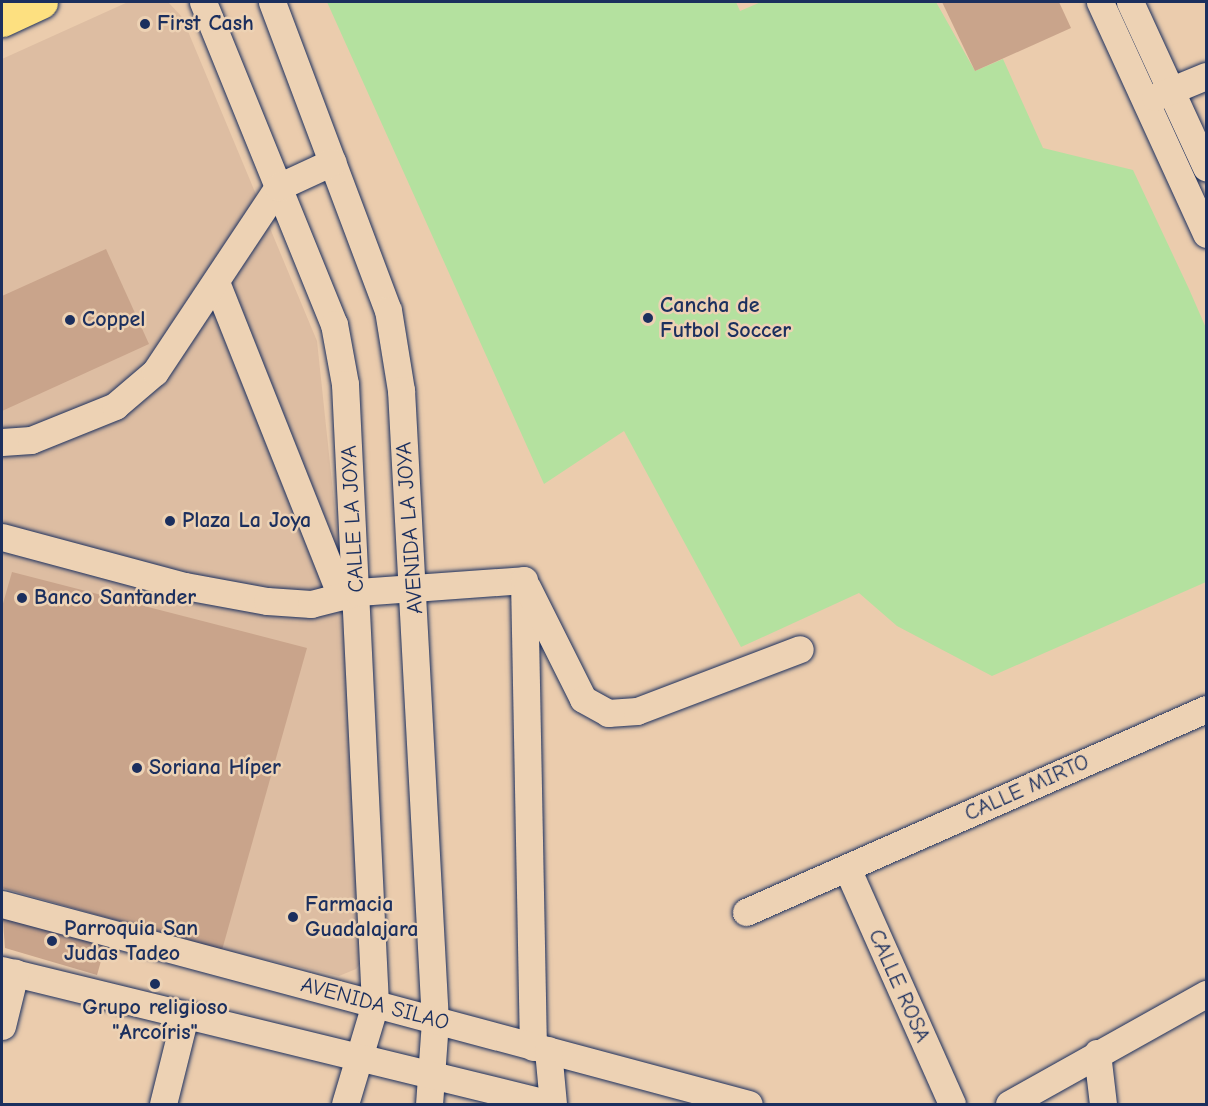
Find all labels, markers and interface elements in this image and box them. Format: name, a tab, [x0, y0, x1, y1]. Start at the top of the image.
place label: First Cash	[157, 11, 254, 37]
marker: First Cash	[138, 17, 152, 31]
place label: Cancha de Futbol Soccer	[660, 292, 791, 344]
place label: Coppel	[82, 307, 146, 333]
marker: Cancha de Futbol Soccer	[641, 311, 655, 325]
marker: Coppel	[63, 313, 77, 327]
street label: AVENIDA LA JOYA	[391, 441, 429, 615]
street label: CALLE LA JOYA	[336, 445, 370, 593]
place label: Plaza La Joya	[182, 508, 311, 534]
marker: Plaza La Joya	[163, 514, 177, 528]
place label: Banco Santander	[34, 585, 196, 611]
marker: Banco Santander	[15, 591, 29, 605]
street label: CALLE MIRTO	[961, 749, 1093, 827]
place label: Soriana Híper	[149, 755, 281, 781]
marker: Soriana Híper	[130, 761, 144, 775]
place label: Farmacia Guadalajara	[305, 891, 418, 942]
marker: Farmacia Guadalajara	[286, 910, 300, 924]
place label: Parroquia San Judas Tadeo	[64, 915, 198, 966]
street label: CALLE ROSA	[862, 925, 936, 1047]
marker: Parroquia San Judas Tadeo	[45, 934, 59, 948]
street label: AVENIDA SILAO	[298, 972, 452, 1036]
marker: Grupo religioso "Arcoíris"	[148, 977, 162, 991]
place label: Grupo religioso "Arcoíris"	[82, 994, 228, 1046]

